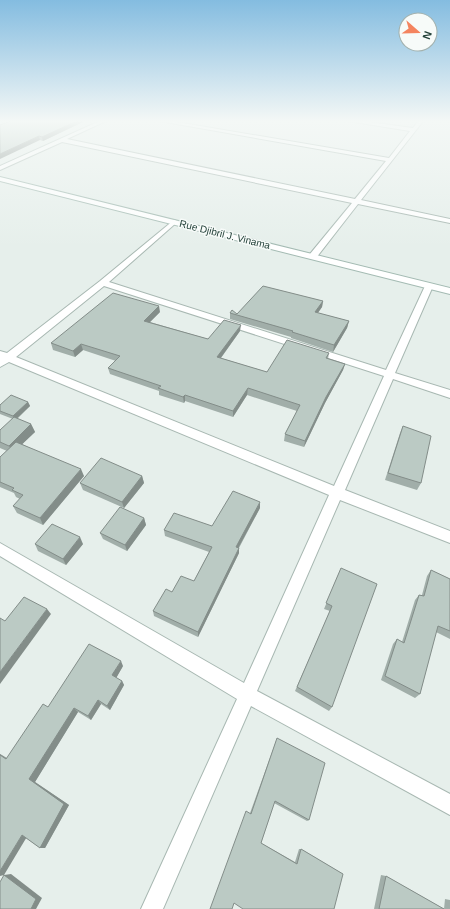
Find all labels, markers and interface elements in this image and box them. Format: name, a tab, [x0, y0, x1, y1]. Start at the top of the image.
north arrow	[398, 12, 438, 52]
text: N	[420, 30, 434, 41]
street label: Rue Djibril J. Vinama	[178, 218, 272, 251]

